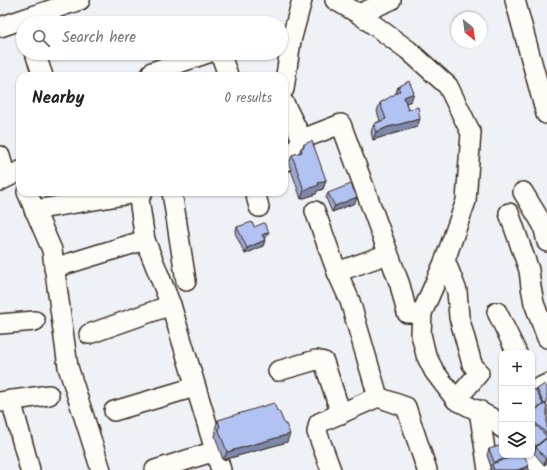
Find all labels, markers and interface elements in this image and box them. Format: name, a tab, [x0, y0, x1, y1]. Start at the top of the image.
north arrow	[451, 12, 487, 48]
search box	[16, 16, 288, 60]
text: Search here	[62, 26, 136, 50]
icon: search	[30, 27, 52, 49]
text: Nearby	[32, 85, 84, 112]
text: 0 results	[225, 88, 272, 109]
map controls	[499, 350, 535, 458]
button: +	[499, 350, 535, 386]
button: −	[499, 386, 535, 422]
button: layers	[499, 422, 535, 458]

